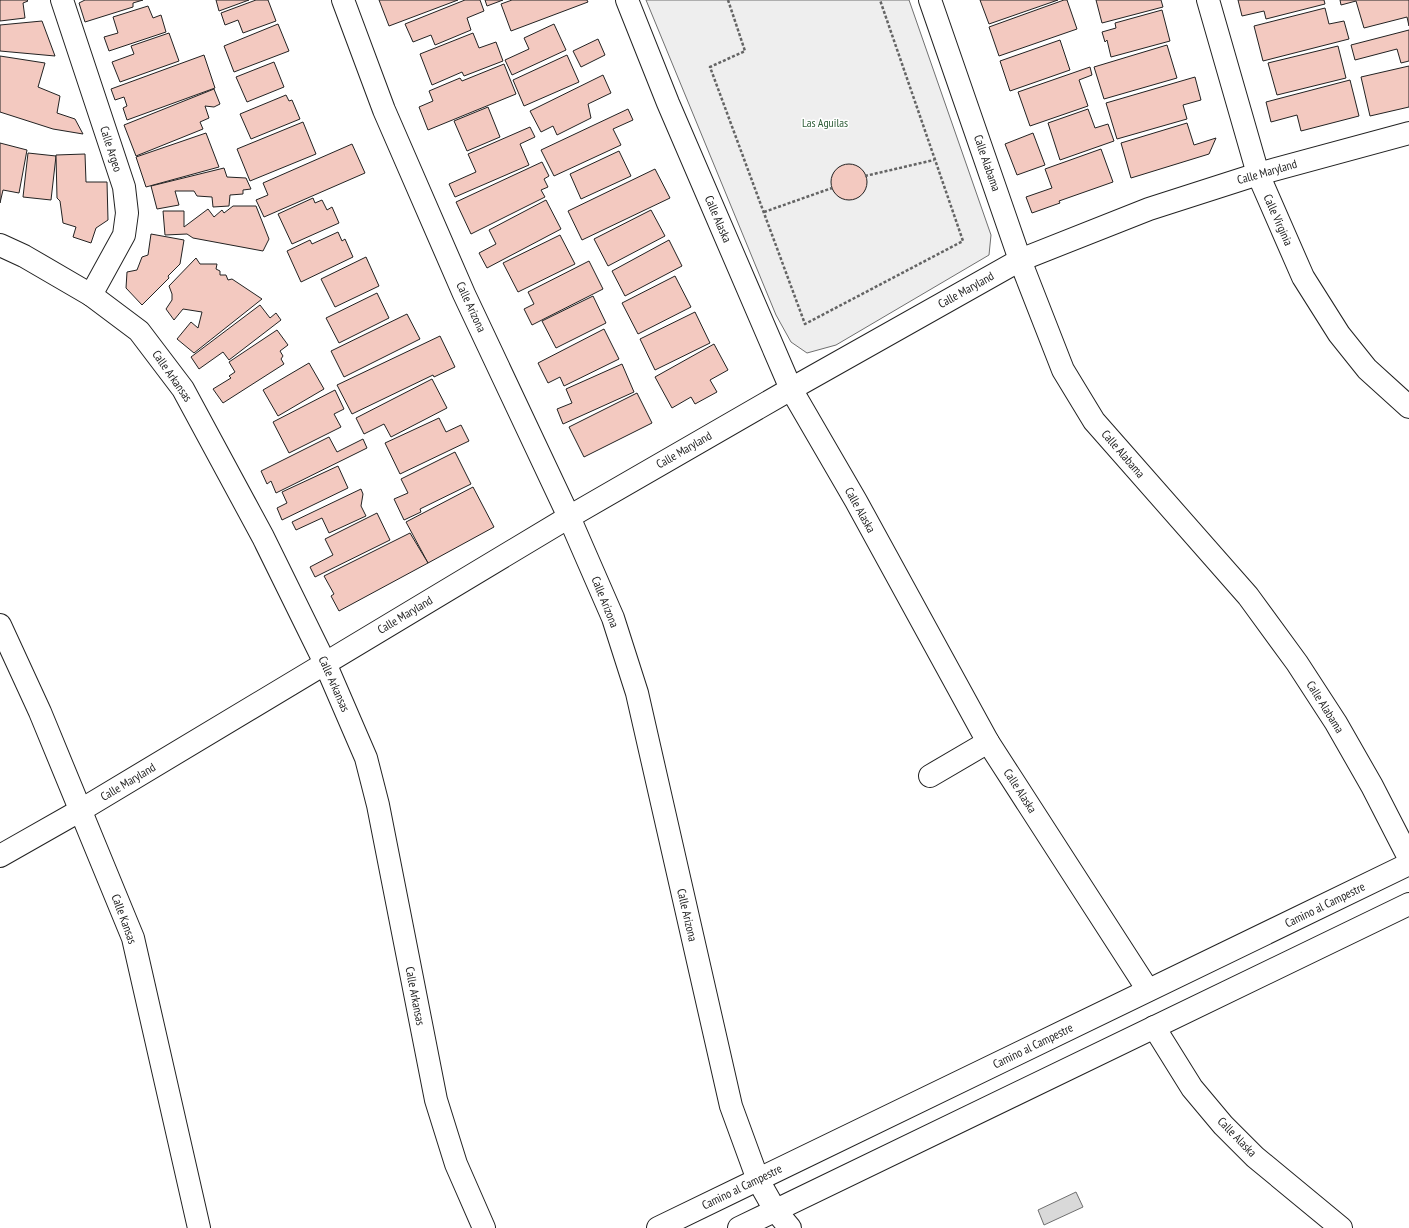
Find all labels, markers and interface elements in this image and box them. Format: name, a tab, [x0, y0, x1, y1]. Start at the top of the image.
park label: Las Aguilas	[802, 115, 848, 130]
street label: Calle Argeo	[97, 124, 126, 174]
street label: Calle Alabama	[971, 133, 1004, 193]
street label: Calle Maryland	[1235, 156, 1299, 187]
street label: Calle Virginia	[1260, 192, 1297, 248]
street label: Calle Alaska	[702, 193, 735, 245]
street label: Calle Maryland	[935, 268, 996, 311]
street label: Calle Arizona	[453, 279, 490, 335]
street label: Calle Arkansas	[149, 347, 196, 404]
street label: Calle Alabama	[1098, 427, 1148, 481]
street label: Calle Maryland	[653, 428, 714, 471]
street label: Calle Alaska	[842, 484, 879, 535]
street label: Calle Arizona	[588, 574, 623, 630]
street label: Calle Maryland	[375, 592, 435, 637]
street label: Calle Arkansas	[316, 654, 353, 714]
street label: Calle Alabama	[1303, 678, 1347, 736]
street label: Calle Maryland	[98, 759, 158, 804]
street label: Calle Alaska	[1001, 766, 1040, 816]
street label: Camino al Campestre	[1282, 879, 1367, 930]
street label: Calle Arizona	[674, 887, 701, 943]
street label: Calle Kansas	[109, 892, 140, 946]
street label: Calle Arkansas	[402, 965, 429, 1027]
street label: Camino al Campestre	[990, 1020, 1075, 1071]
street label: Calle Alaska	[1215, 1114, 1260, 1160]
street label: Camino al Campestre	[699, 1161, 784, 1212]

